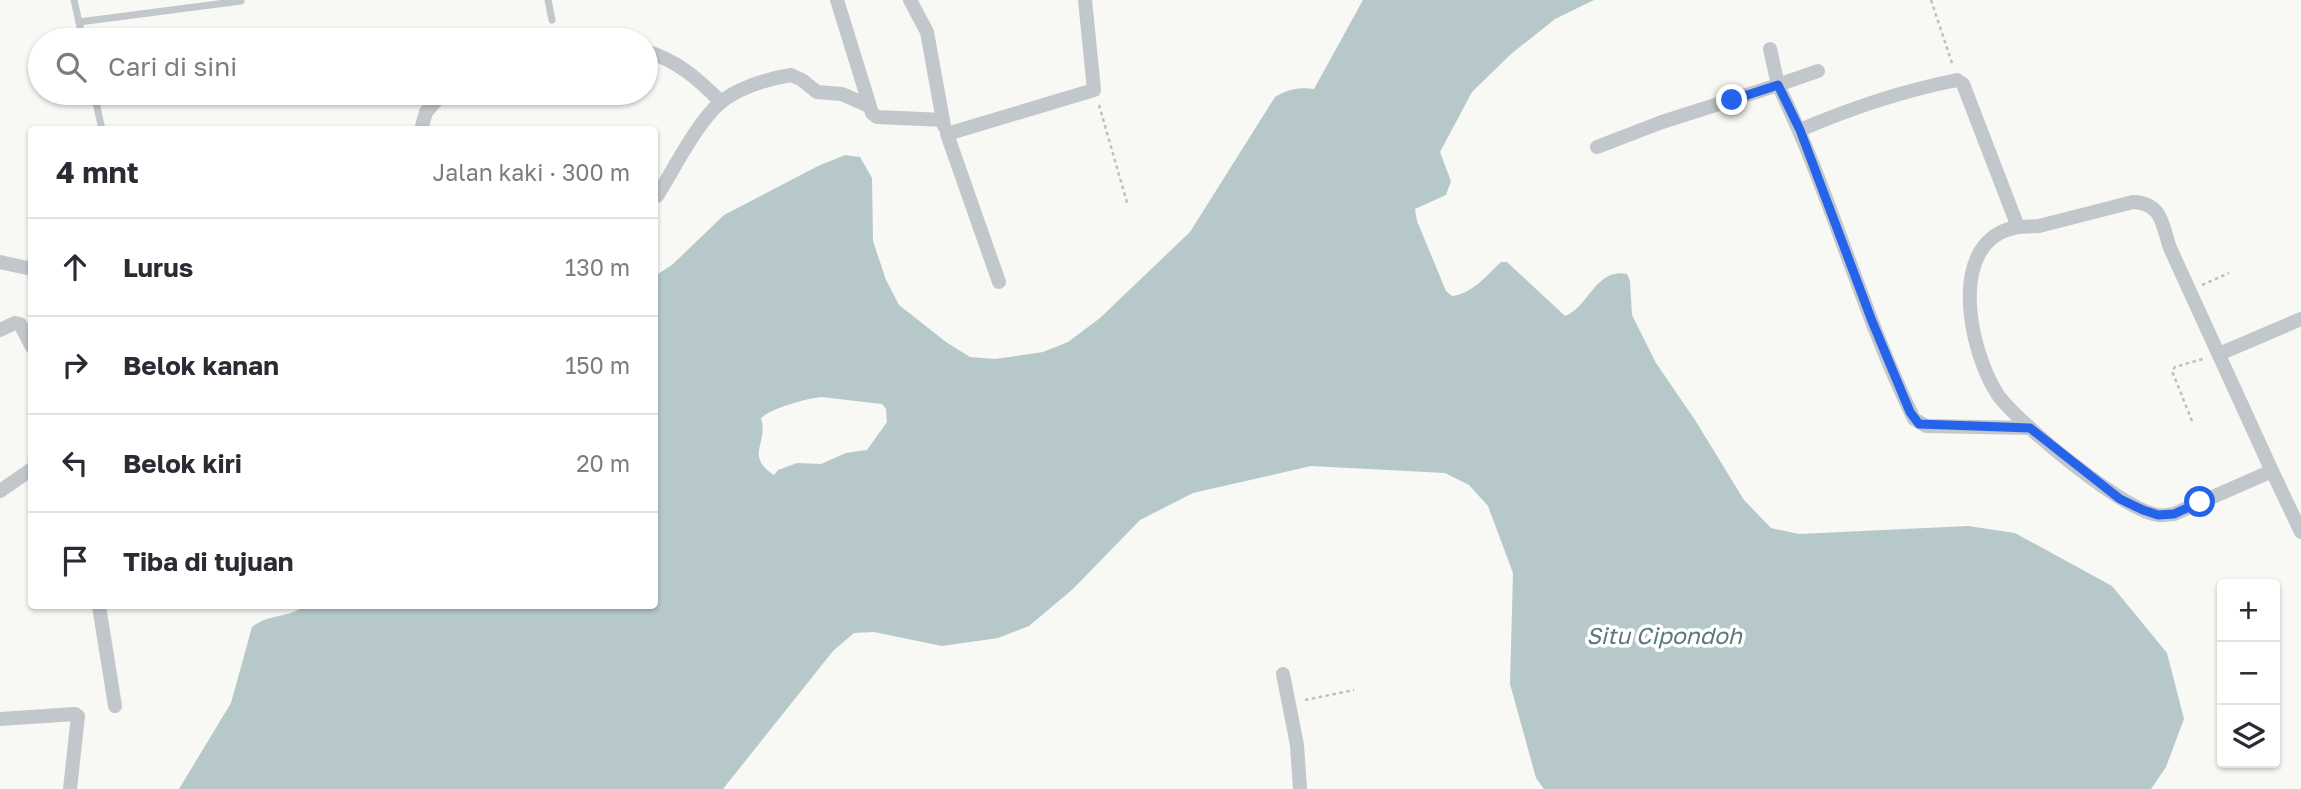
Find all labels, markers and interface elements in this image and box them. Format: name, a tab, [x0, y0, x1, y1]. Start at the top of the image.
search box	[28, 28, 658, 105]
icon: search	[52, 48, 90, 86]
text: Cari di sini	[108, 51, 237, 82]
route end	[1716, 84, 1747, 115]
text: 4 mnt	[56, 154, 139, 190]
text: Jalan kaki · 300 m	[433, 158, 630, 186]
icon: ahead	[56, 248, 94, 286]
text: Lurus	[123, 252, 193, 283]
text: 130 m	[565, 253, 630, 281]
icon: right	[56, 346, 94, 384]
text: Belok kanan	[123, 350, 279, 381]
text: 150 m	[565, 351, 630, 379]
icon: left	[56, 444, 94, 482]
text: Belok kiri	[123, 448, 242, 479]
text: 20 m	[576, 449, 630, 477]
route start	[2184, 486, 2215, 517]
icon: arrive	[56, 542, 94, 580]
text: Tiba di tujuan	[123, 546, 293, 577]
map controls	[2217, 579, 2280, 768]
button: +	[2217, 579, 2280, 642]
water label: Situ Cipondoh	[1586, 621, 1743, 649]
button: −	[2217, 642, 2280, 705]
button: layers	[2217, 705, 2280, 768]

